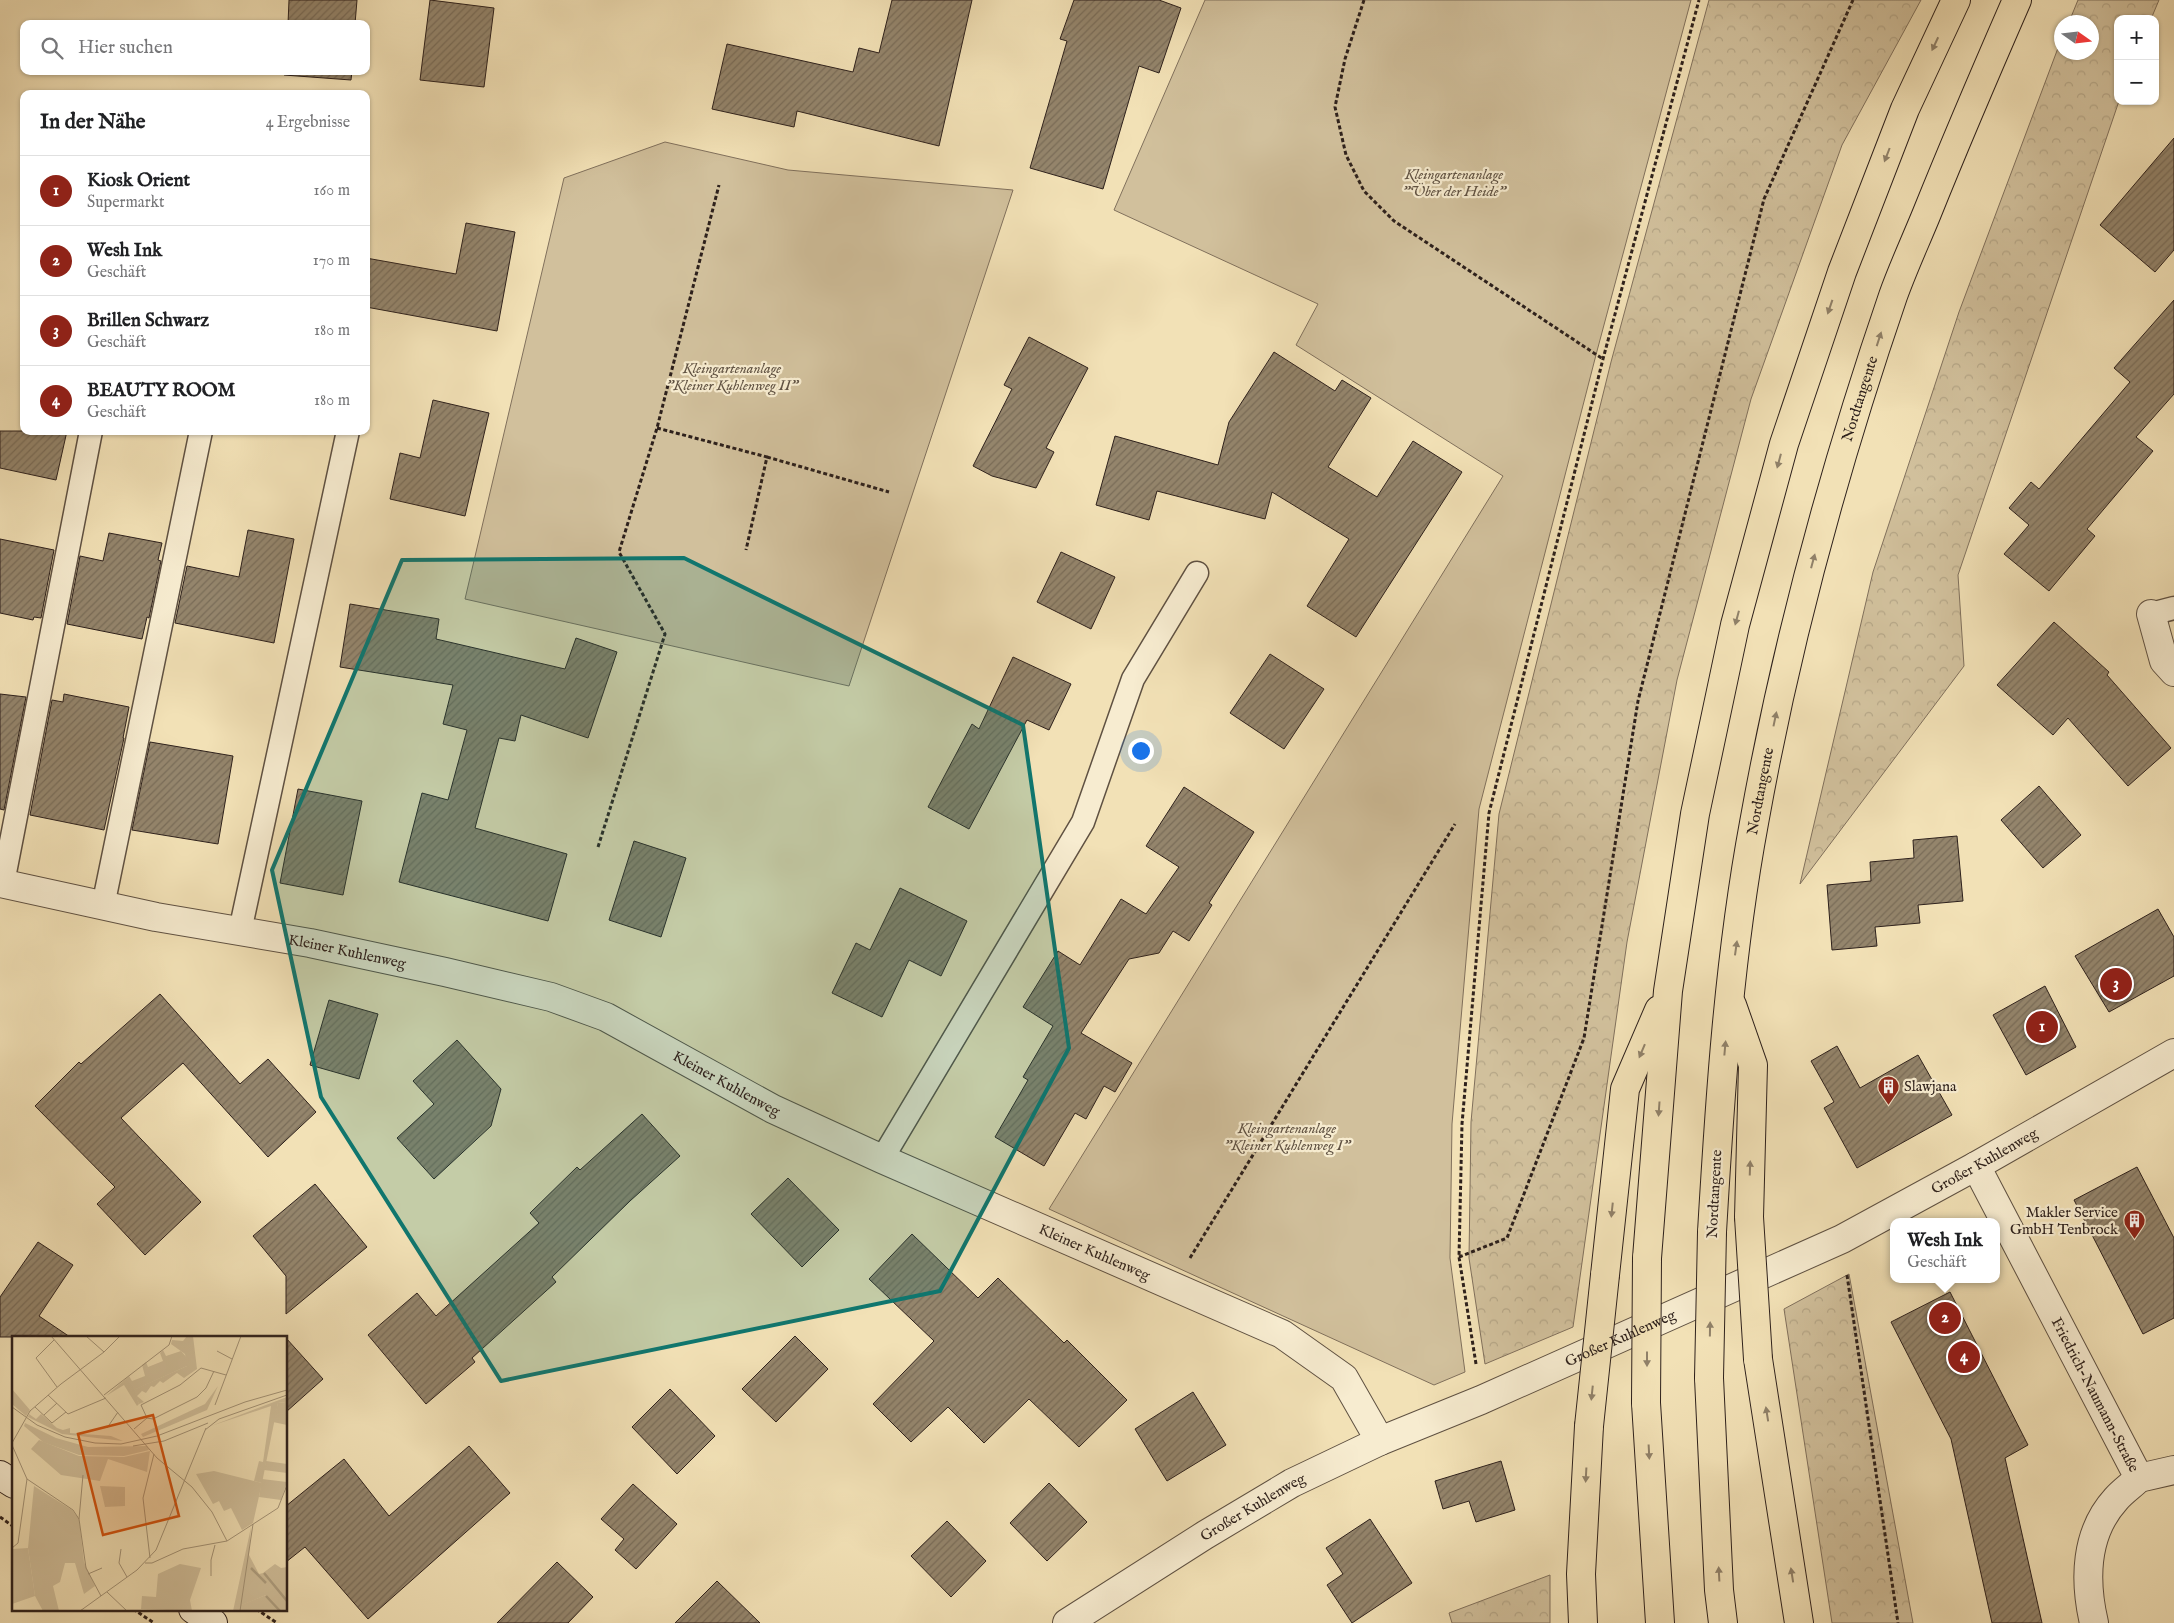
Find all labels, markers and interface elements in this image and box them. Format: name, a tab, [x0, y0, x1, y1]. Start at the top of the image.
north arrow	[2054, 15, 2099, 60]
map controls	[2114, 15, 2159, 105]
button: +	[2114, 15, 2159, 60]
search box	[20, 20, 370, 75]
icon: search	[38, 34, 66, 62]
text: Hier suchen	[78, 36, 173, 60]
one-way arrow	[1931, 37, 1939, 51]
button: −	[2114, 60, 2159, 105]
text: In der Nähe	[40, 109, 146, 136]
text: 4 Ergebnisse	[266, 113, 350, 133]
one-way arrow	[1883, 148, 1891, 162]
park label: Kleingartenanlage "Über der Heide"	[1402, 165, 1507, 201]
text: Kiosk Orient	[87, 169, 190, 193]
text: 1	[53, 181, 59, 201]
text: 160 m	[314, 181, 350, 201]
text: Supermarkt	[87, 193, 165, 213]
text: Wesh Ink	[87, 239, 162, 263]
text: 2	[52, 251, 60, 271]
text: 170 m	[313, 251, 350, 271]
text: Geschäft	[87, 263, 146, 283]
one-way arrow	[1826, 299, 1833, 314]
text: Brillen Schwarz	[87, 309, 209, 333]
text: 3	[53, 321, 59, 341]
text: 180 m	[314, 321, 350, 341]
one-way arrow	[1876, 331, 1883, 346]
text: Geschäft	[87, 333, 146, 353]
street label: Nordtangente	[1838, 353, 1882, 444]
park label: Kleingartenanlage "Kleiner Kuhlenweg II"	[666, 359, 800, 396]
text: BEAUTY ROOM	[87, 379, 235, 403]
text: 4	[52, 391, 60, 411]
text: 180 m	[314, 391, 350, 411]
text: Geschäft	[87, 403, 146, 423]
one-way arrow	[1775, 453, 1783, 469]
one-way arrow	[1809, 554, 1817, 569]
one-way arrow	[1732, 610, 1740, 625]
one-way arrow	[1772, 711, 1780, 727]
your location	[1128, 738, 1154, 764]
street label: Nordtangente	[1743, 745, 1778, 836]
street label: Kleiner Kuhlenweg	[287, 931, 409, 974]
one-way arrow	[1732, 940, 1740, 956]
pin: 3	[2100, 965, 2132, 1003]
pin: 1	[2026, 1008, 2058, 1046]
one-way arrow	[1721, 1040, 1729, 1056]
one-way arrow	[1637, 1044, 1645, 1058]
street label: Kleiner Kuhlenweg	[669, 1047, 784, 1121]
building icon: Slawjana	[1876, 1074, 1900, 1105]
place label: Slawjana	[1904, 1077, 1957, 1096]
one-way arrow	[1654, 1101, 1662, 1117]
park label: Kleingartenanlage "Kleiner Kuhlenweg I"	[1224, 1119, 1352, 1156]
street label: Großer Kuhlenweg	[1928, 1123, 2042, 1199]
street label: Nordtangente	[1703, 1149, 1726, 1239]
one-way arrow	[1746, 1160, 1754, 1176]
one-way arrow	[1608, 1202, 1616, 1218]
place label: Makler Service GmbH Tenbrock	[2010, 1203, 2119, 1239]
building icon: Makler Service GmbH Tenbrock	[2122, 1209, 2146, 1240]
popup	[1890, 1218, 2000, 1283]
street label: Kleiner Kuhlenweg	[1036, 1220, 1154, 1286]
text: Wesh Ink	[1907, 1229, 1983, 1253]
text: Geschäft	[1907, 1253, 1967, 1273]
pin: 2	[1929, 1299, 1961, 1337]
street label: Großer Kuhlenweg	[1562, 1305, 1679, 1371]
street label: Friedrich-Naumann-Straße	[2047, 1314, 2143, 1476]
one-way arrow	[1706, 1321, 1714, 1337]
inset map	[12, 1336, 288, 1610]
pin: 4	[1948, 1338, 1980, 1376]
one-way arrow	[1643, 1351, 1651, 1367]
one-way arrow	[1588, 1385, 1596, 1401]
one-way arrow	[1762, 1406, 1770, 1422]
one-way arrow	[1645, 1444, 1653, 1460]
one-way arrow	[1582, 1467, 1590, 1483]
street label: Großer Kuhlenweg	[1197, 1469, 1309, 1546]
one-way arrow	[1714, 1566, 1722, 1582]
one-way arrow	[1787, 1566, 1795, 1582]

